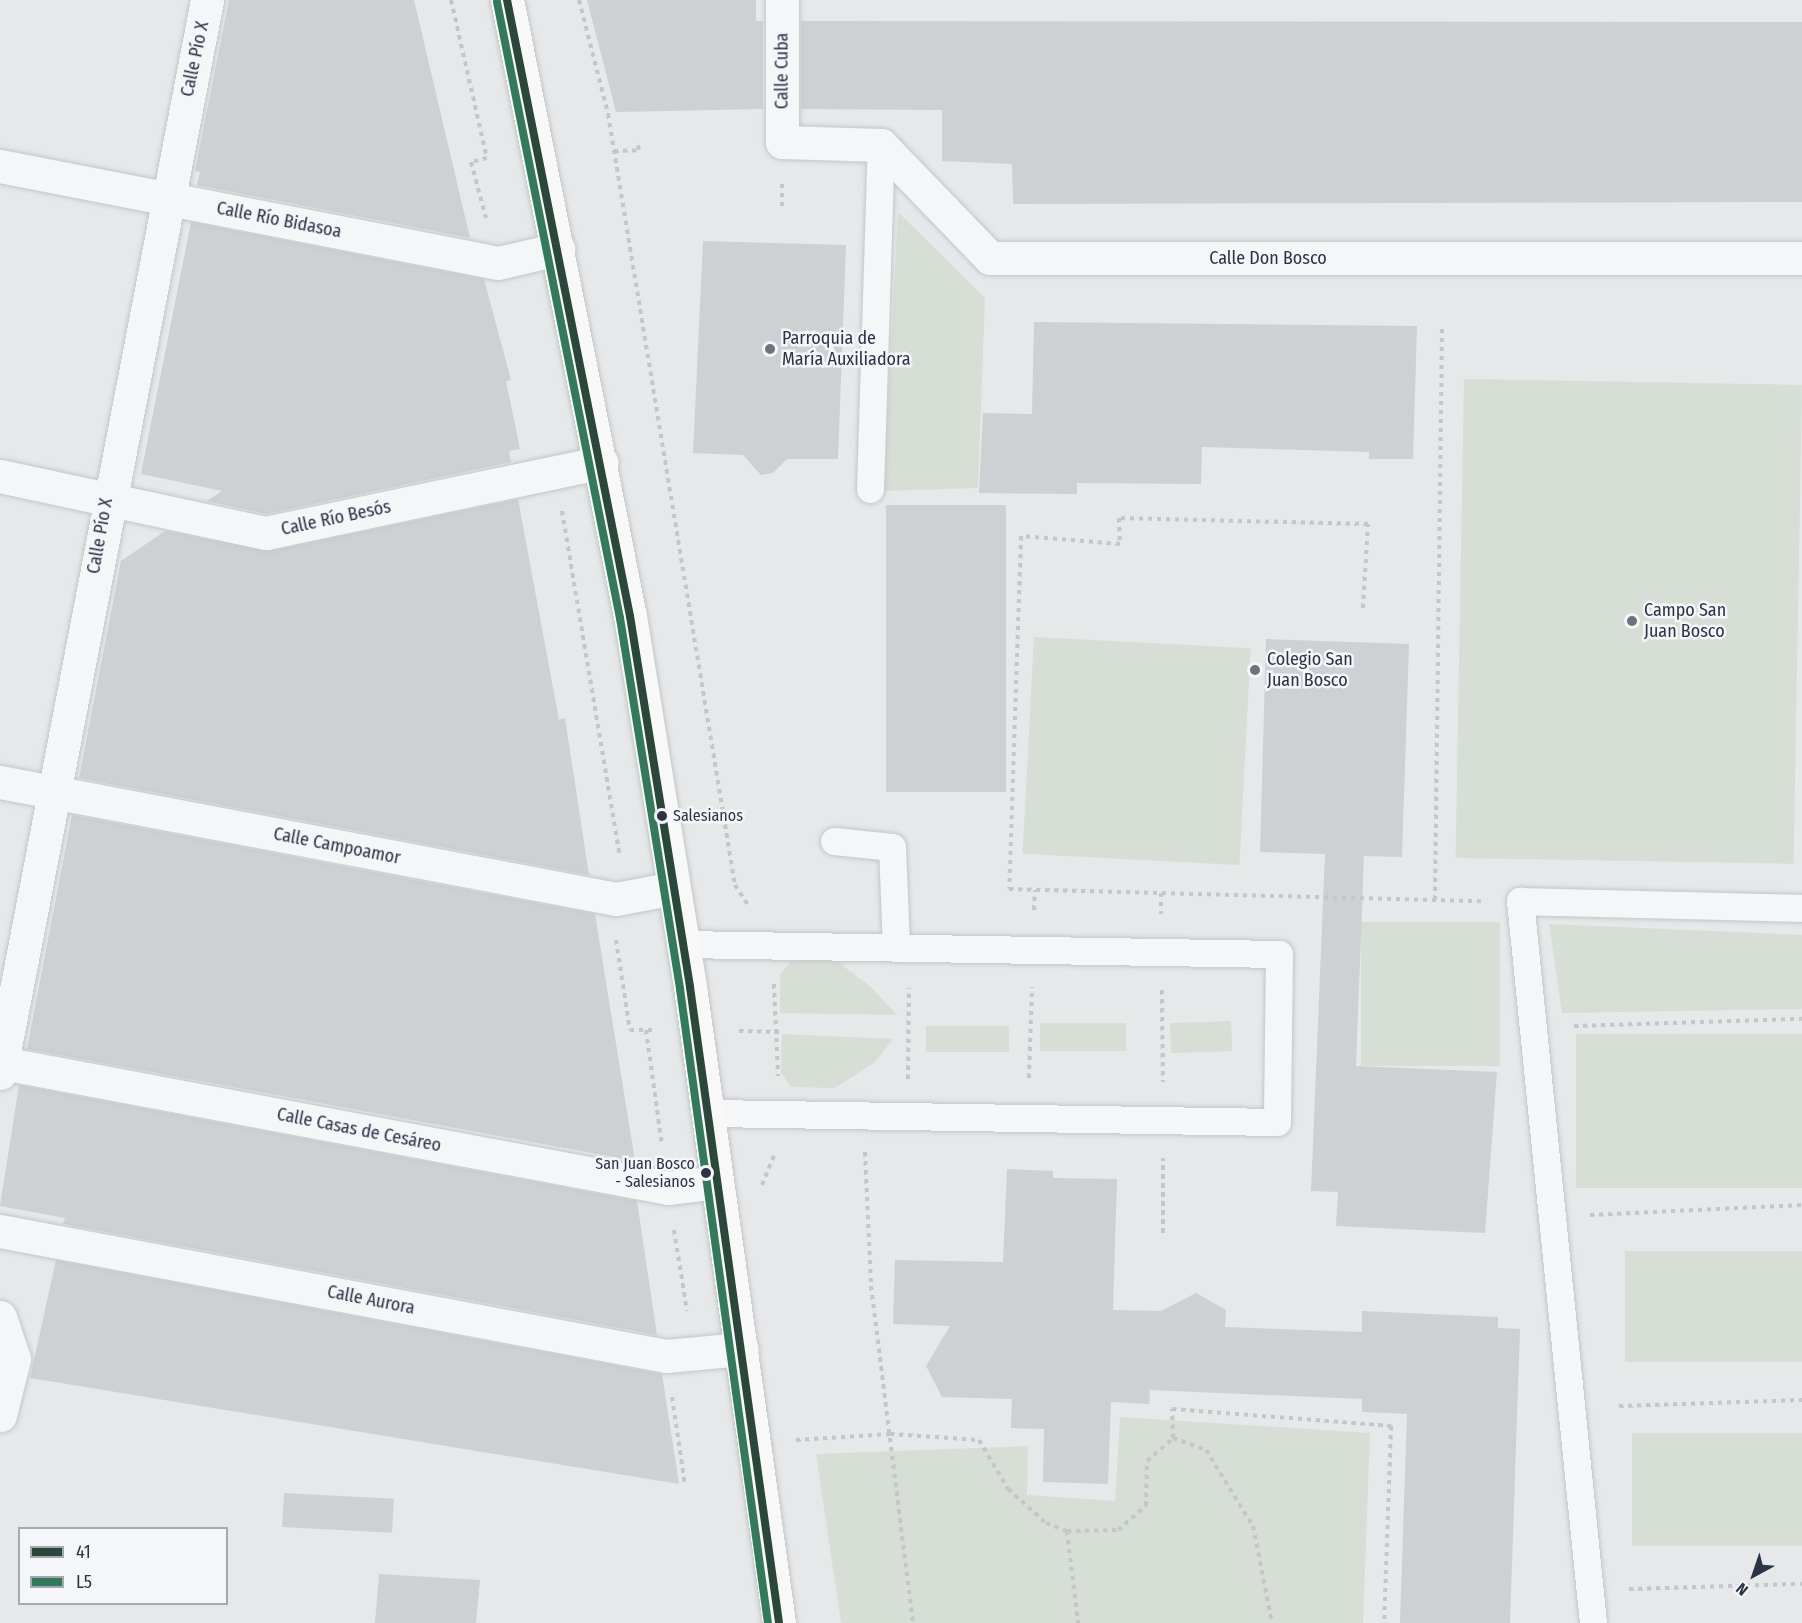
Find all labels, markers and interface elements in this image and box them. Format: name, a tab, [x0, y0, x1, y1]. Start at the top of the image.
street label: Calle Pío X	[176, 19, 214, 99]
street label: Calle Cuba	[771, 33, 793, 109]
street label: Calle Río Bidasoa	[215, 197, 343, 243]
street label: Calle Don Bosco	[1209, 247, 1327, 269]
place label: Parroquia de María Auxiliadora	[782, 328, 911, 370]
marker: Parroquia de María Auxiliadora	[763, 342, 777, 356]
street label: Calle Pío X	[83, 496, 117, 576]
street label: Calle Río Besós	[279, 496, 393, 540]
place label: Campo San Juan Bosco	[1644, 600, 1726, 642]
marker: Campo San Juan Bosco	[1625, 614, 1639, 628]
place label: Colegio San Juan Bosco	[1267, 649, 1353, 692]
marker: Colegio San Juan Bosco	[1248, 663, 1262, 677]
place label: Salesianos	[673, 806, 743, 826]
marker: Salesianos	[656, 810, 668, 822]
street label: Calle Campoamor	[272, 823, 402, 869]
street label: Calle Casas de Cesáreo	[275, 1103, 443, 1157]
place label: San Juan Bosco - Salesianos	[595, 1154, 695, 1192]
marker: San Juan Bosco - Salesianos	[700, 1167, 712, 1179]
street label: Calle Aurora	[325, 1281, 417, 1319]
legend	[18, 1527, 228, 1605]
text: 41	[76, 1541, 91, 1563]
north arrow	[1724, 1545, 1784, 1605]
text: L5	[76, 1571, 92, 1593]
text: N	[1732, 1579, 1752, 1600]

